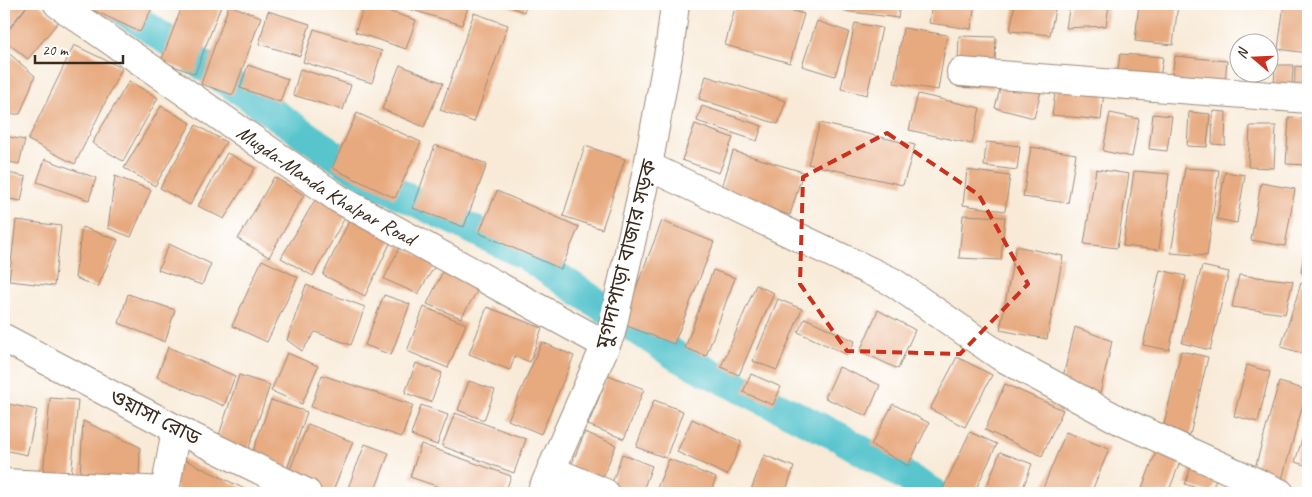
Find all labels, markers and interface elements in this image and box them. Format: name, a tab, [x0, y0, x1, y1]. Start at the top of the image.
scale bar	[35, 32, 122, 64]
north arrow	[1230, 32, 1280, 82]
text: 20 m	[42, 41, 69, 60]
text: N	[1233, 45, 1252, 61]
street label: Mugda-Manda Khalpar Road	[232, 119, 423, 253]
street label: মুগদাপাড়া বাজার সড়ক	[590, 156, 662, 352]
street label: ওয়াসা রোড	[105, 383, 206, 451]

